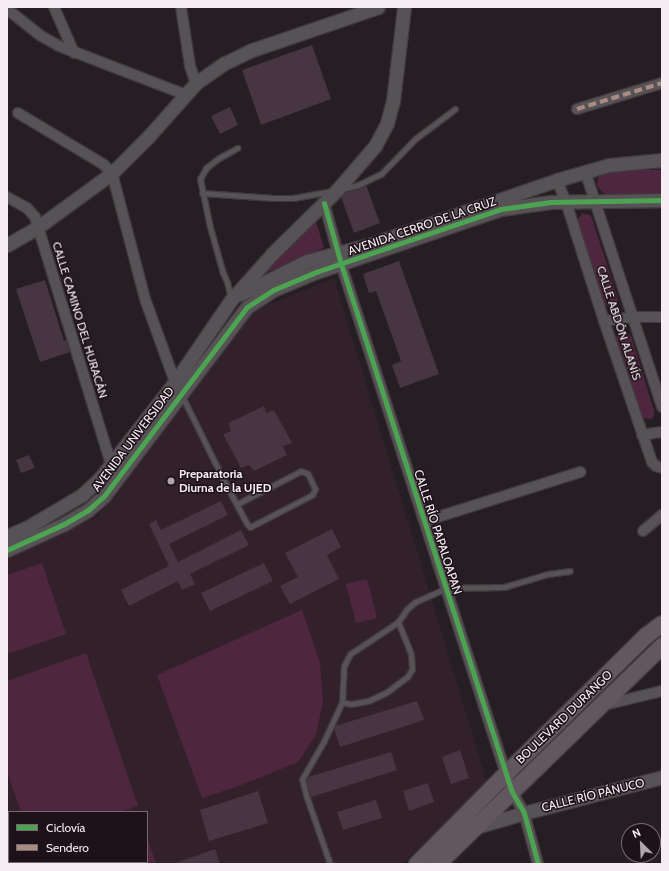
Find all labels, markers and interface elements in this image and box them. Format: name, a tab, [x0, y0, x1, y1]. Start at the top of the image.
street label: AVENIDA CERRO DE LA CRUZ	[346, 194, 498, 258]
street label: CALLE CAMINO DEL HURACÁN	[49, 240, 111, 400]
street label: CALLE ABDÓN ALANÍS	[594, 264, 644, 382]
street label: AVENIDA UNIVERSIDAD	[89, 384, 177, 494]
place label: Preparatoria Diurna de la UJED	[179, 467, 271, 495]
street label: CALLE RÍO PAPALOAPAN	[411, 468, 465, 596]
marker: Preparatoria Diurna de la UJED	[166, 476, 176, 486]
street label: BOULEVARD DURANGO	[513, 667, 615, 767]
street label: CALLE RÍO PÁNUCO	[540, 775, 646, 815]
legend	[8, 811, 148, 863]
text: Ciclovía	[46, 820, 85, 835]
north arrow	[621, 823, 661, 863]
text: N	[630, 825, 643, 841]
text: Sendero	[46, 840, 89, 855]

